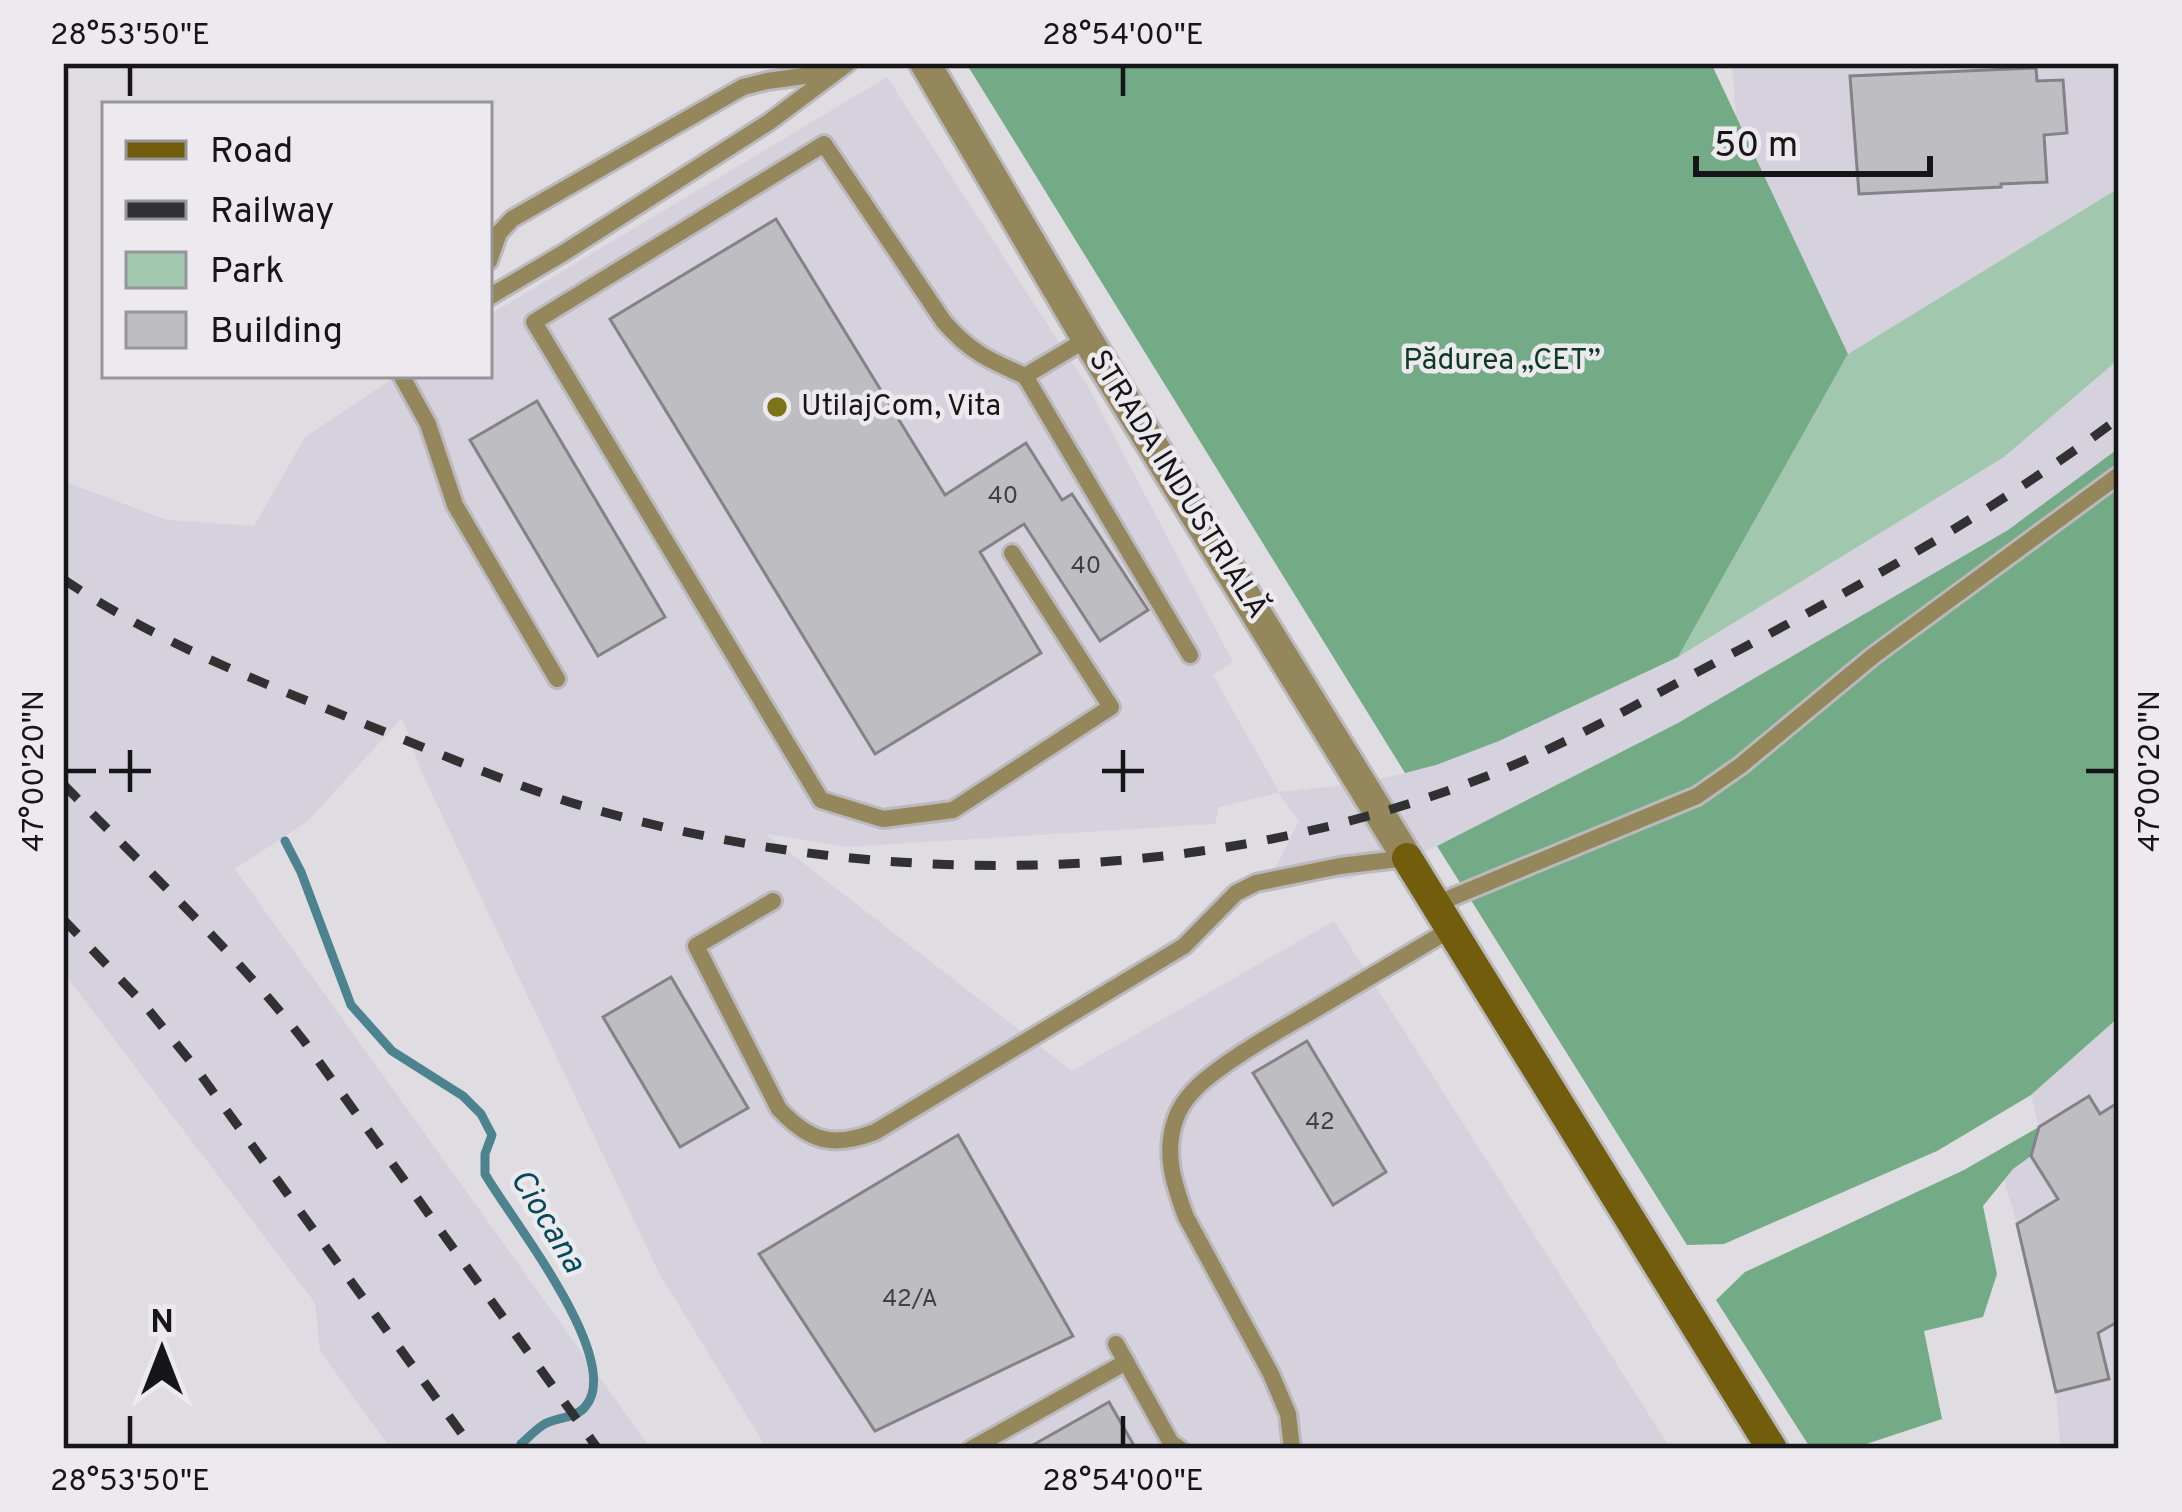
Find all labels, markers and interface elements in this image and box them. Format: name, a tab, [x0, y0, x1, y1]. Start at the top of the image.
text: 28°53'50"E	[50, 18, 210, 55]
text: 28°54'00"E	[1042, 18, 1204, 55]
legend	[102, 102, 492, 378]
scale bar	[1696, 102, 1930, 176]
text: 50 m	[1714, 124, 1798, 170]
text: Road	[210, 130, 293, 176]
text: Railway	[210, 190, 334, 236]
text: Park	[210, 250, 284, 296]
text: Building	[210, 310, 343, 356]
street label: STRADA INDUSTRIALĂ	[1079, 342, 1277, 626]
park label: Pădurea „CET”	[1403, 343, 1601, 380]
place label: UtilajCom, Vita	[801, 389, 1001, 426]
marker: UtilajCom, Vita	[764, 394, 790, 420]
house number: 40	[988, 482, 1018, 512]
house number: 40	[1071, 552, 1101, 582]
text: 47°00'20"N	[17, 690, 54, 852]
text: 47°00'20"N	[2133, 690, 2170, 852]
house number: 42	[1305, 1108, 1335, 1138]
water label: Ciocana	[499, 1162, 593, 1282]
house number: 42/A	[882, 1285, 938, 1315]
north arrow	[102, 1290, 222, 1410]
text: N	[150, 1303, 174, 1345]
text: 28°53'50"E	[50, 1464, 210, 1501]
text: 28°54'00"E	[1042, 1464, 1204, 1501]

